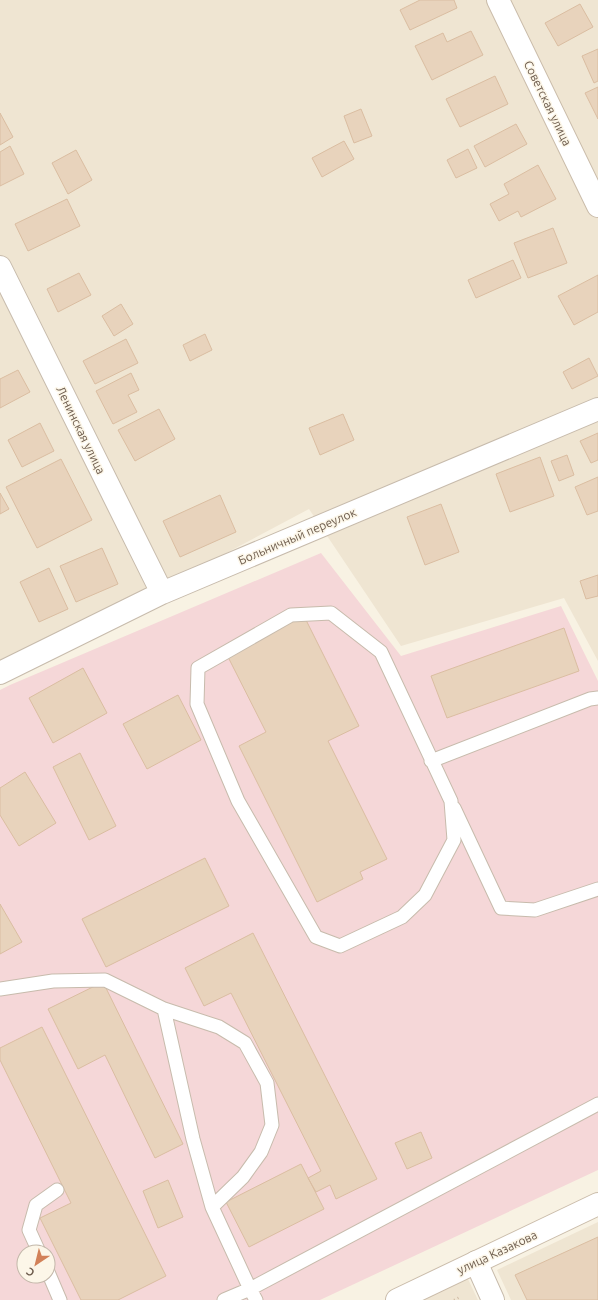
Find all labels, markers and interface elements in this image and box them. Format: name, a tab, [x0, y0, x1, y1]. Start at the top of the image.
street label: Советская улица	[522, 58, 574, 148]
street label: Ленинская улица	[54, 384, 108, 476]
street label: Больничный переулок	[236, 505, 358, 567]
street label: улица Казакова	[455, 1228, 539, 1276]
north arrow	[16, 1244, 56, 1284]
text: С	[24, 1265, 37, 1279]

